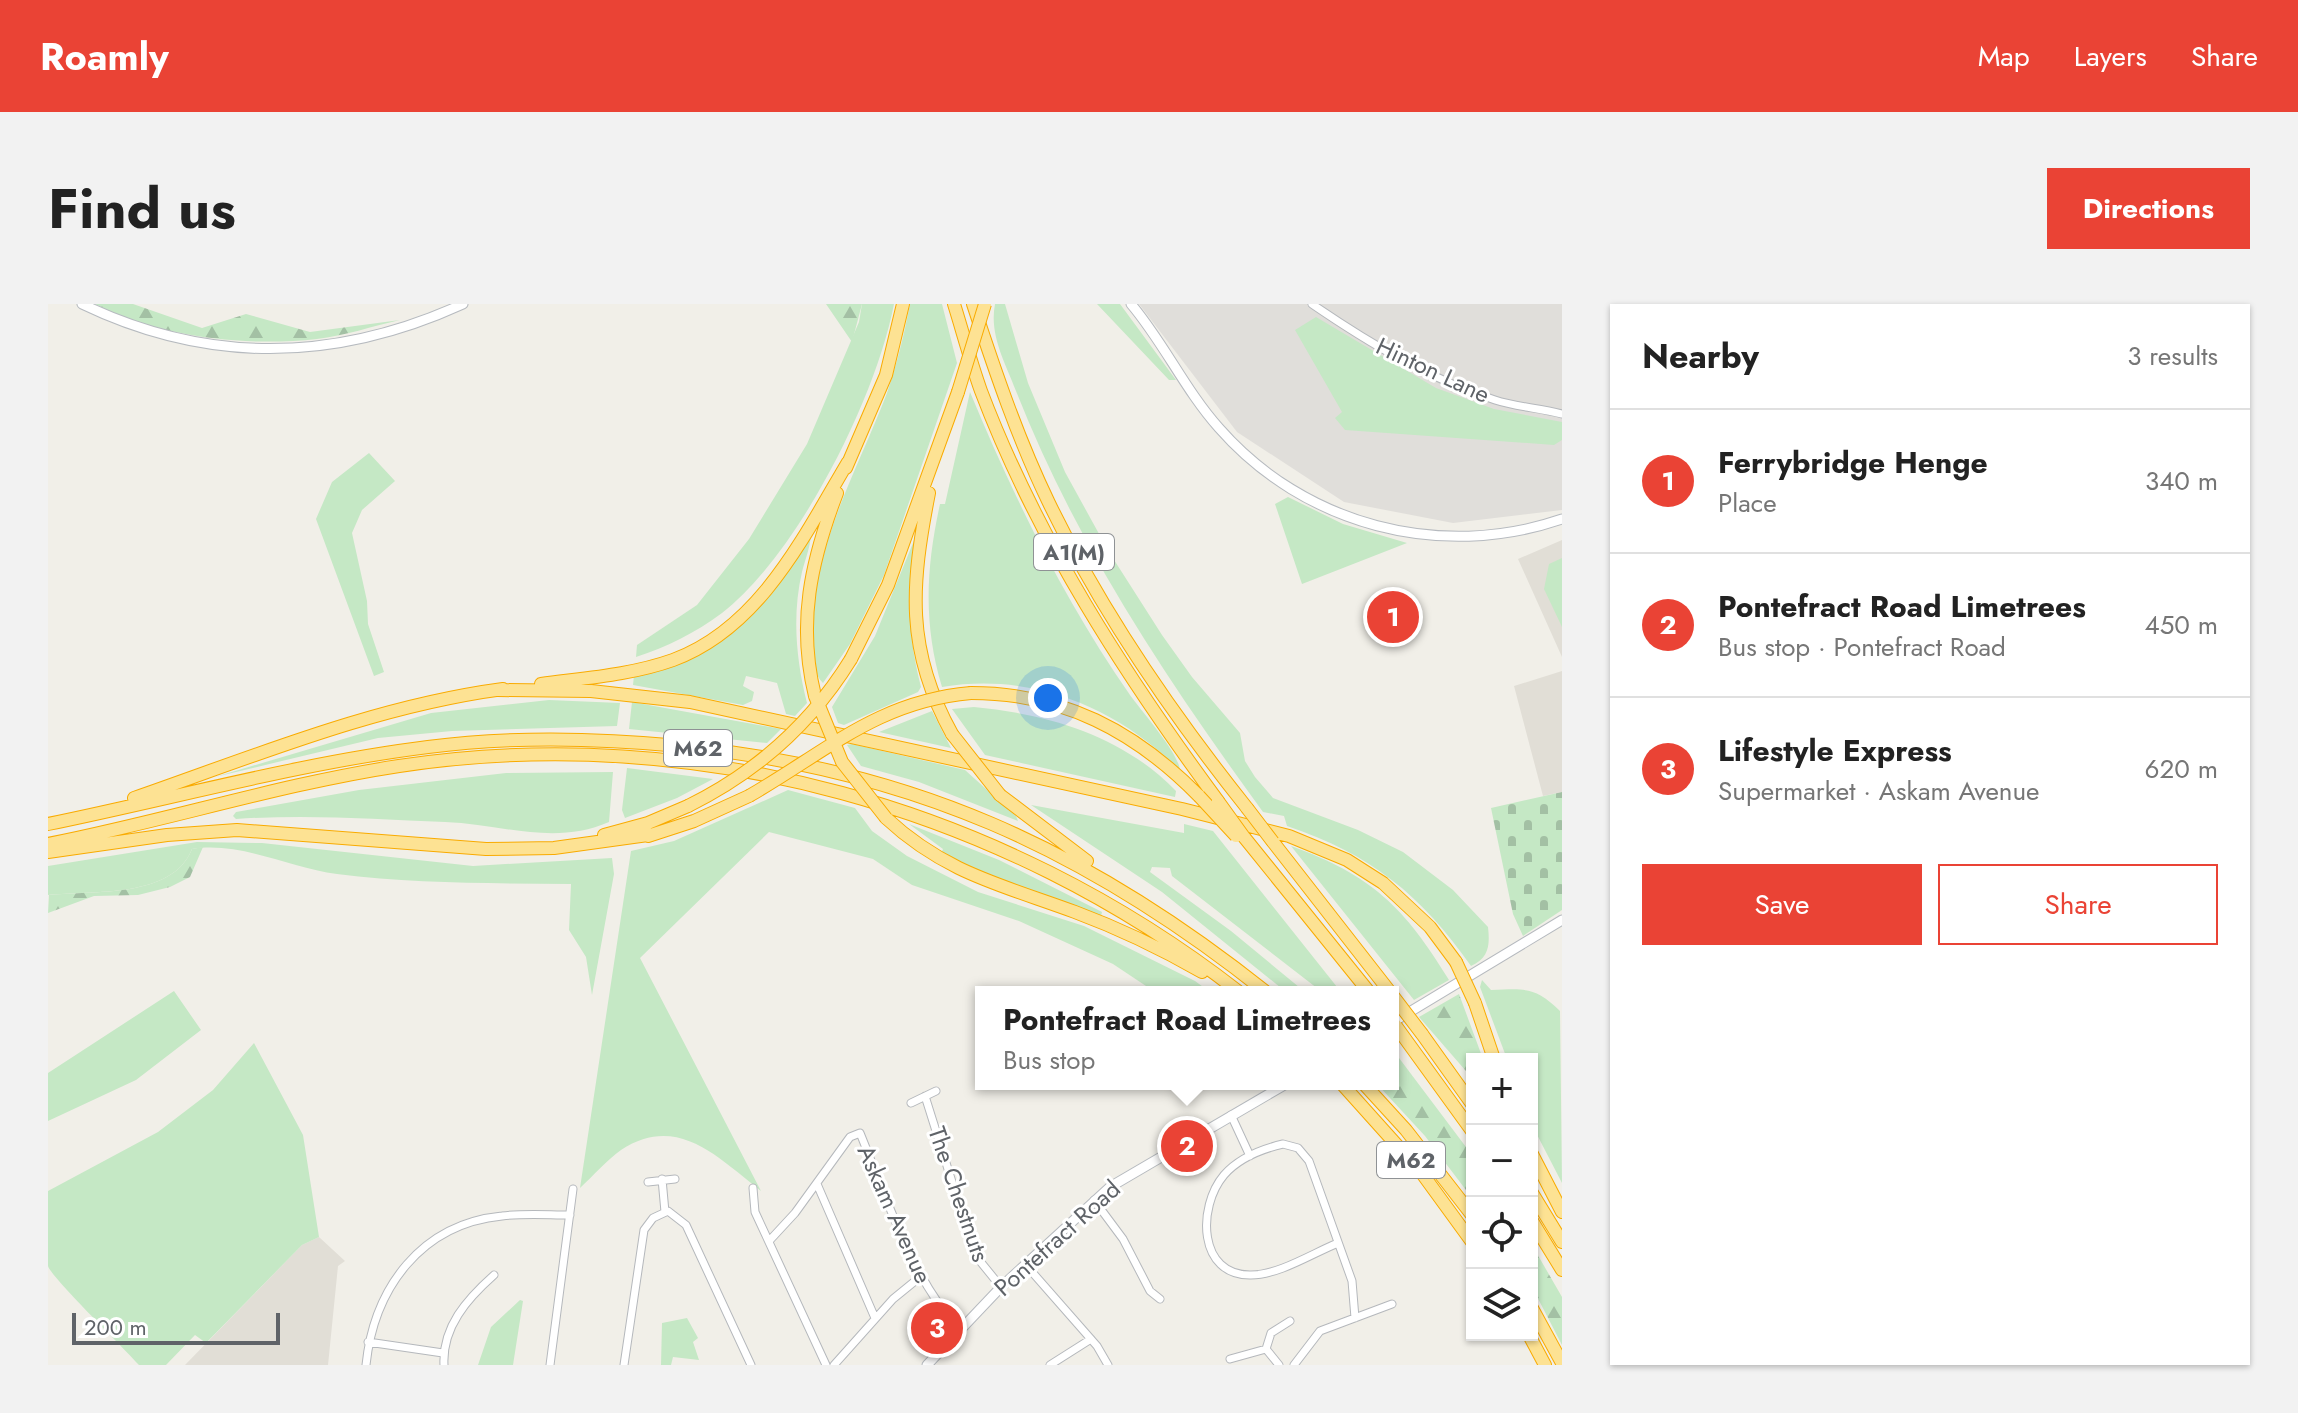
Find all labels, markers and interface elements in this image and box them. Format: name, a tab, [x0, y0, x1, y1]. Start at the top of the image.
text: Roamly	[40, 29, 169, 84]
text: Map	[1978, 36, 2030, 77]
text: Layers	[2074, 36, 2147, 77]
text: Share	[2191, 36, 2258, 77]
text: Find us	[48, 168, 236, 249]
button: Directions	[2047, 168, 2250, 249]
street label: Hinton Lane	[1370, 328, 1496, 412]
text: Nearby	[1642, 332, 1759, 381]
text: 3 results	[2127, 337, 2218, 375]
text: Ferrybridge Henge	[1718, 441, 1988, 484]
text: 1	[1661, 462, 1675, 500]
text: 340 m	[2145, 462, 2218, 500]
text: Place	[1718, 484, 1777, 522]
road number: A1(M)	[1034, 534, 1114, 570]
text: Pontefract Road Limetrees	[1718, 585, 2086, 628]
pin: 1	[1367, 587, 1419, 647]
text: 2	[1659, 606, 1677, 644]
text: 450 m	[2144, 606, 2218, 644]
text: Bus stop · Pontefract Road	[1718, 628, 2006, 666]
your location	[1028, 678, 1068, 718]
text: Lifestyle Express	[1718, 729, 1952, 772]
road number: M62	[664, 730, 732, 766]
text: 3	[1660, 750, 1676, 788]
text: 620 m	[2145, 750, 2218, 788]
text: Supermarket · Askam Avenue	[1718, 772, 2039, 810]
button: Save	[1642, 864, 1922, 945]
button: Share	[1938, 864, 2218, 945]
popup	[975, 986, 1399, 1090]
text: Pontefract Road Limetrees	[1003, 998, 1371, 1041]
text: Bus stop	[1003, 1041, 1095, 1079]
map controls	[1466, 1053, 1538, 1341]
button: +	[1466, 1053, 1538, 1125]
pin: 2	[1161, 1116, 1213, 1176]
street label: The Chestnuts	[920, 1122, 998, 1266]
button: −	[1466, 1125, 1538, 1197]
street label: Askam Avenue	[849, 1139, 941, 1289]
road number: M62	[1377, 1142, 1445, 1178]
street label: Pontefract Road	[986, 1172, 1128, 1304]
button: locate	[1466, 1197, 1538, 1269]
button: layers	[1466, 1269, 1538, 1341]
pin: 3	[911, 1298, 963, 1358]
scale bar	[72, 1309, 280, 1345]
text: 200 m	[84, 1311, 147, 1343]

